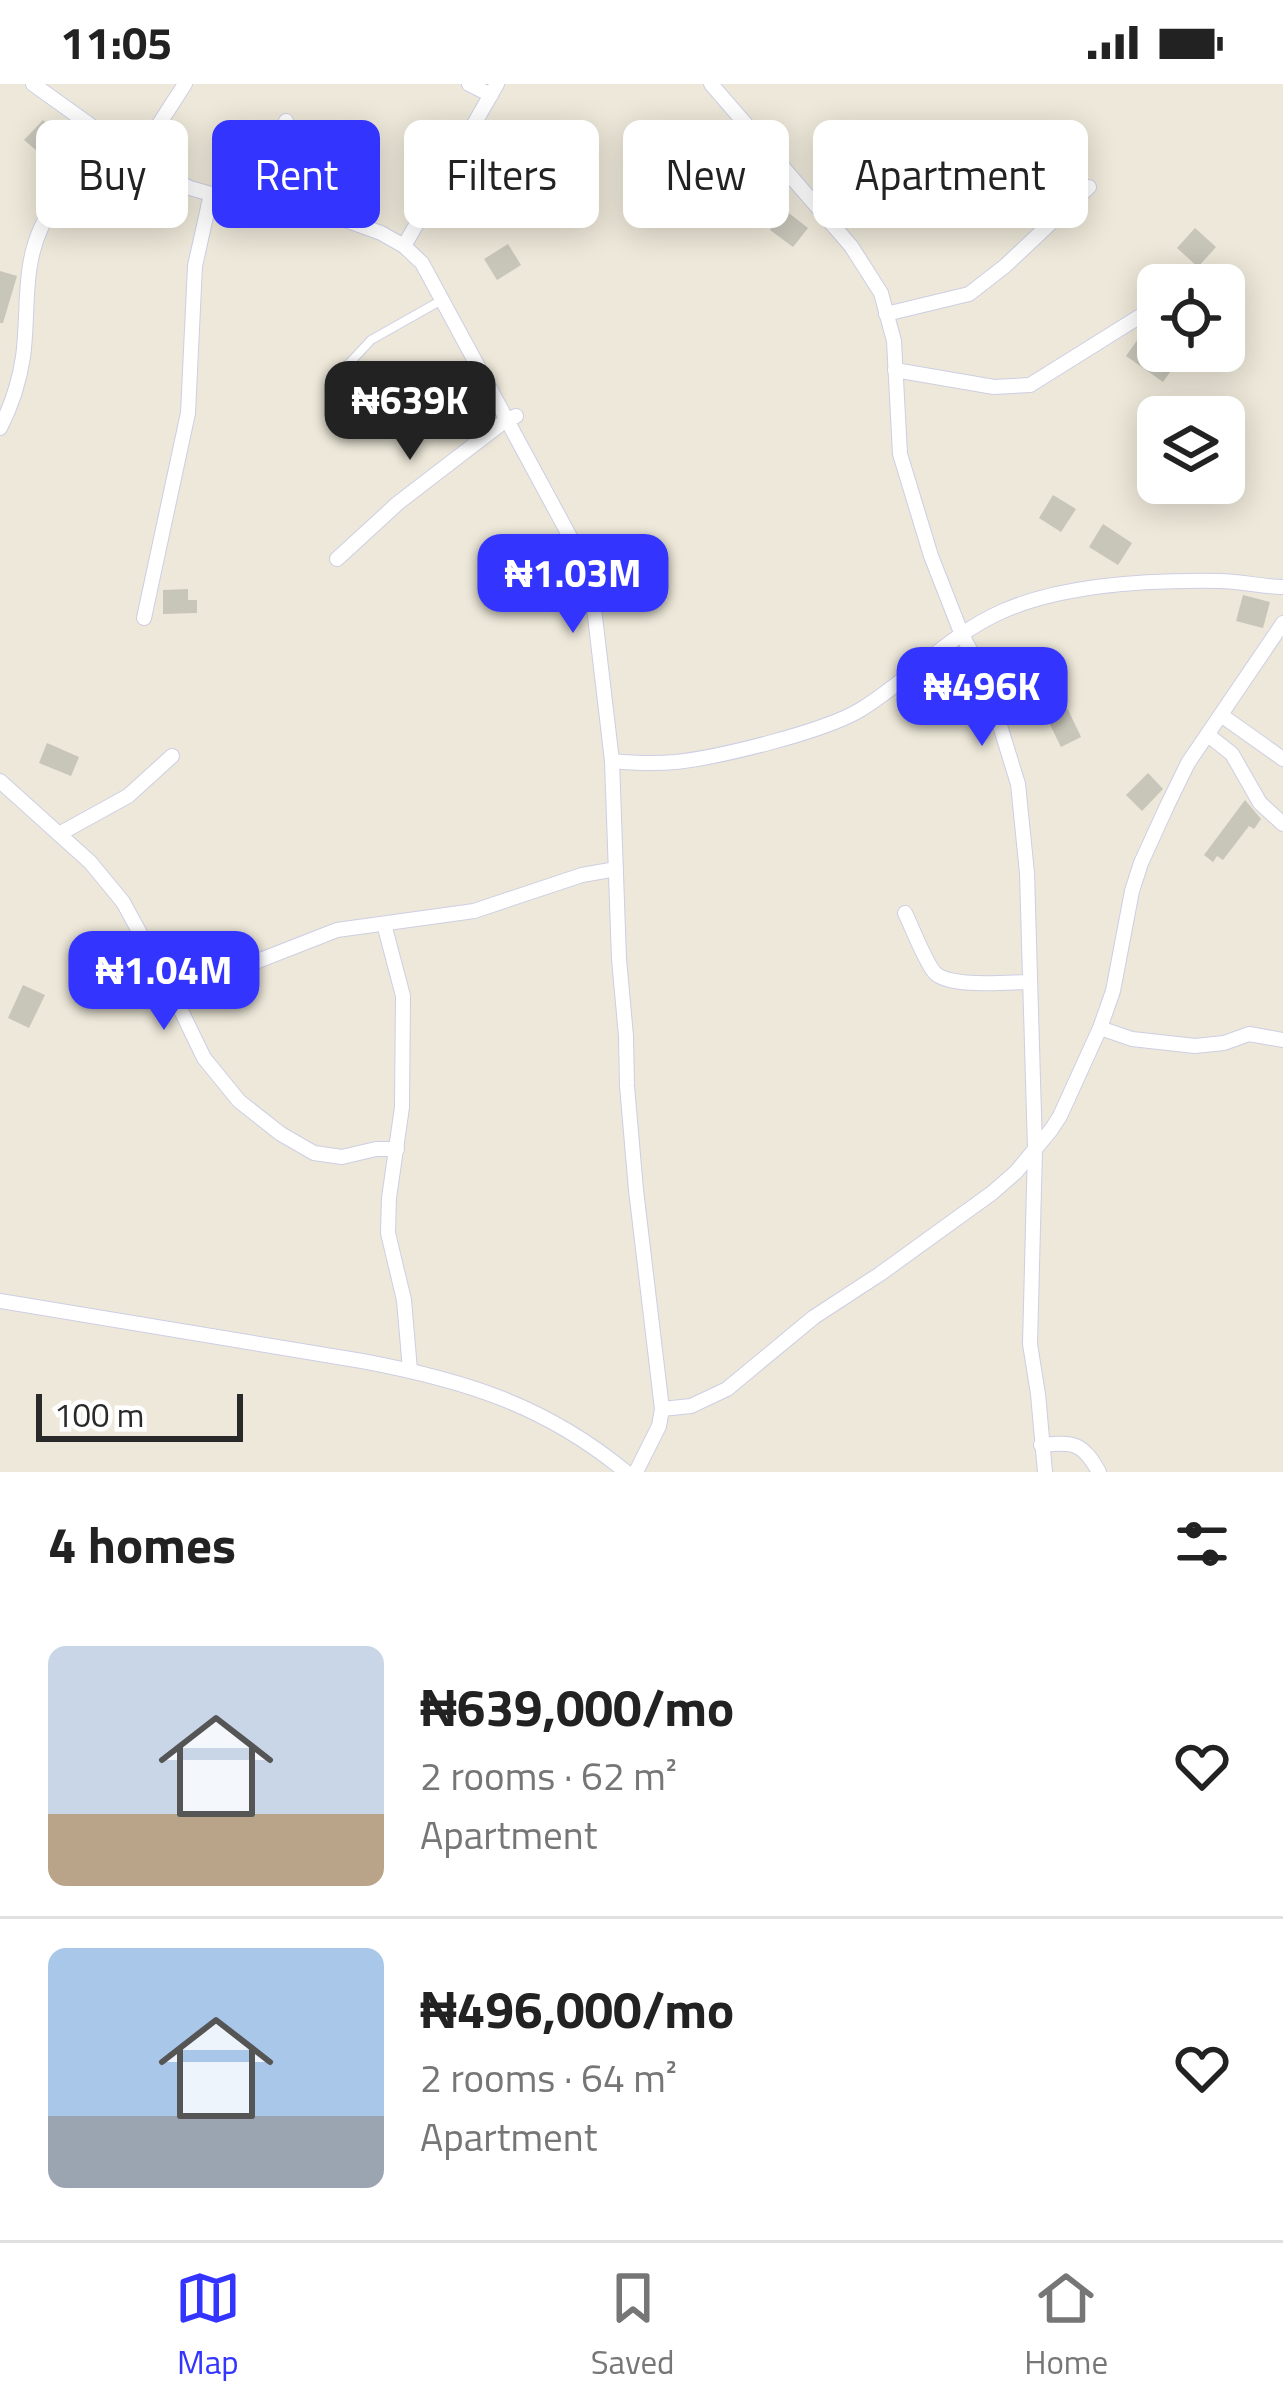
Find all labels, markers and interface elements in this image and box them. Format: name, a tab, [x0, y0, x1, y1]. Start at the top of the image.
text: 11:05	[60, 8, 172, 76]
chip: Buy	[36, 120, 188, 228]
chip: Rent	[212, 120, 380, 228]
chip: Filters	[404, 120, 599, 228]
chip: New	[623, 120, 789, 228]
chip: Apartment	[813, 120, 1088, 228]
map controls	[1137, 264, 1245, 504]
button: locate	[1137, 264, 1245, 372]
pin: ₦639K	[326, 361, 494, 463]
text: ₦639K	[352, 370, 468, 429]
button: layers	[1137, 396, 1245, 504]
pin: ₦1.03M	[475, 534, 671, 636]
text: ₦1.03M	[504, 543, 642, 602]
pin: ₦496K	[898, 647, 1066, 749]
text: ₦496K	[924, 656, 1040, 715]
pin: ₦1.04M	[66, 931, 262, 1033]
text: ₦1.04M	[95, 940, 233, 999]
scale bar	[36, 1388, 243, 1441]
text: 100 m	[54, 1390, 144, 1440]
text: 4 homes	[48, 1505, 236, 1583]
icon: filters	[1169, 1511, 1235, 1577]
text: ₦639,000/mo	[420, 1668, 734, 1746]
icon: home	[144, 1694, 288, 1838]
icon: heart	[1169, 1733, 1235, 1799]
text: 2 rooms · 62 m²	[420, 1746, 677, 1805]
text: Apartment	[420, 1805, 597, 1864]
text: ₦496,000/mo	[420, 1970, 734, 2048]
icon: home	[144, 1996, 288, 2140]
icon: heart	[1169, 2035, 1235, 2101]
text: 2 rooms · 64 m²	[420, 2048, 677, 2107]
text: Apartment	[420, 2107, 597, 2166]
tab: Map	[175, 2265, 241, 2387]
tab: Saved	[591, 2265, 675, 2387]
tab: Home	[1024, 2265, 1108, 2387]

